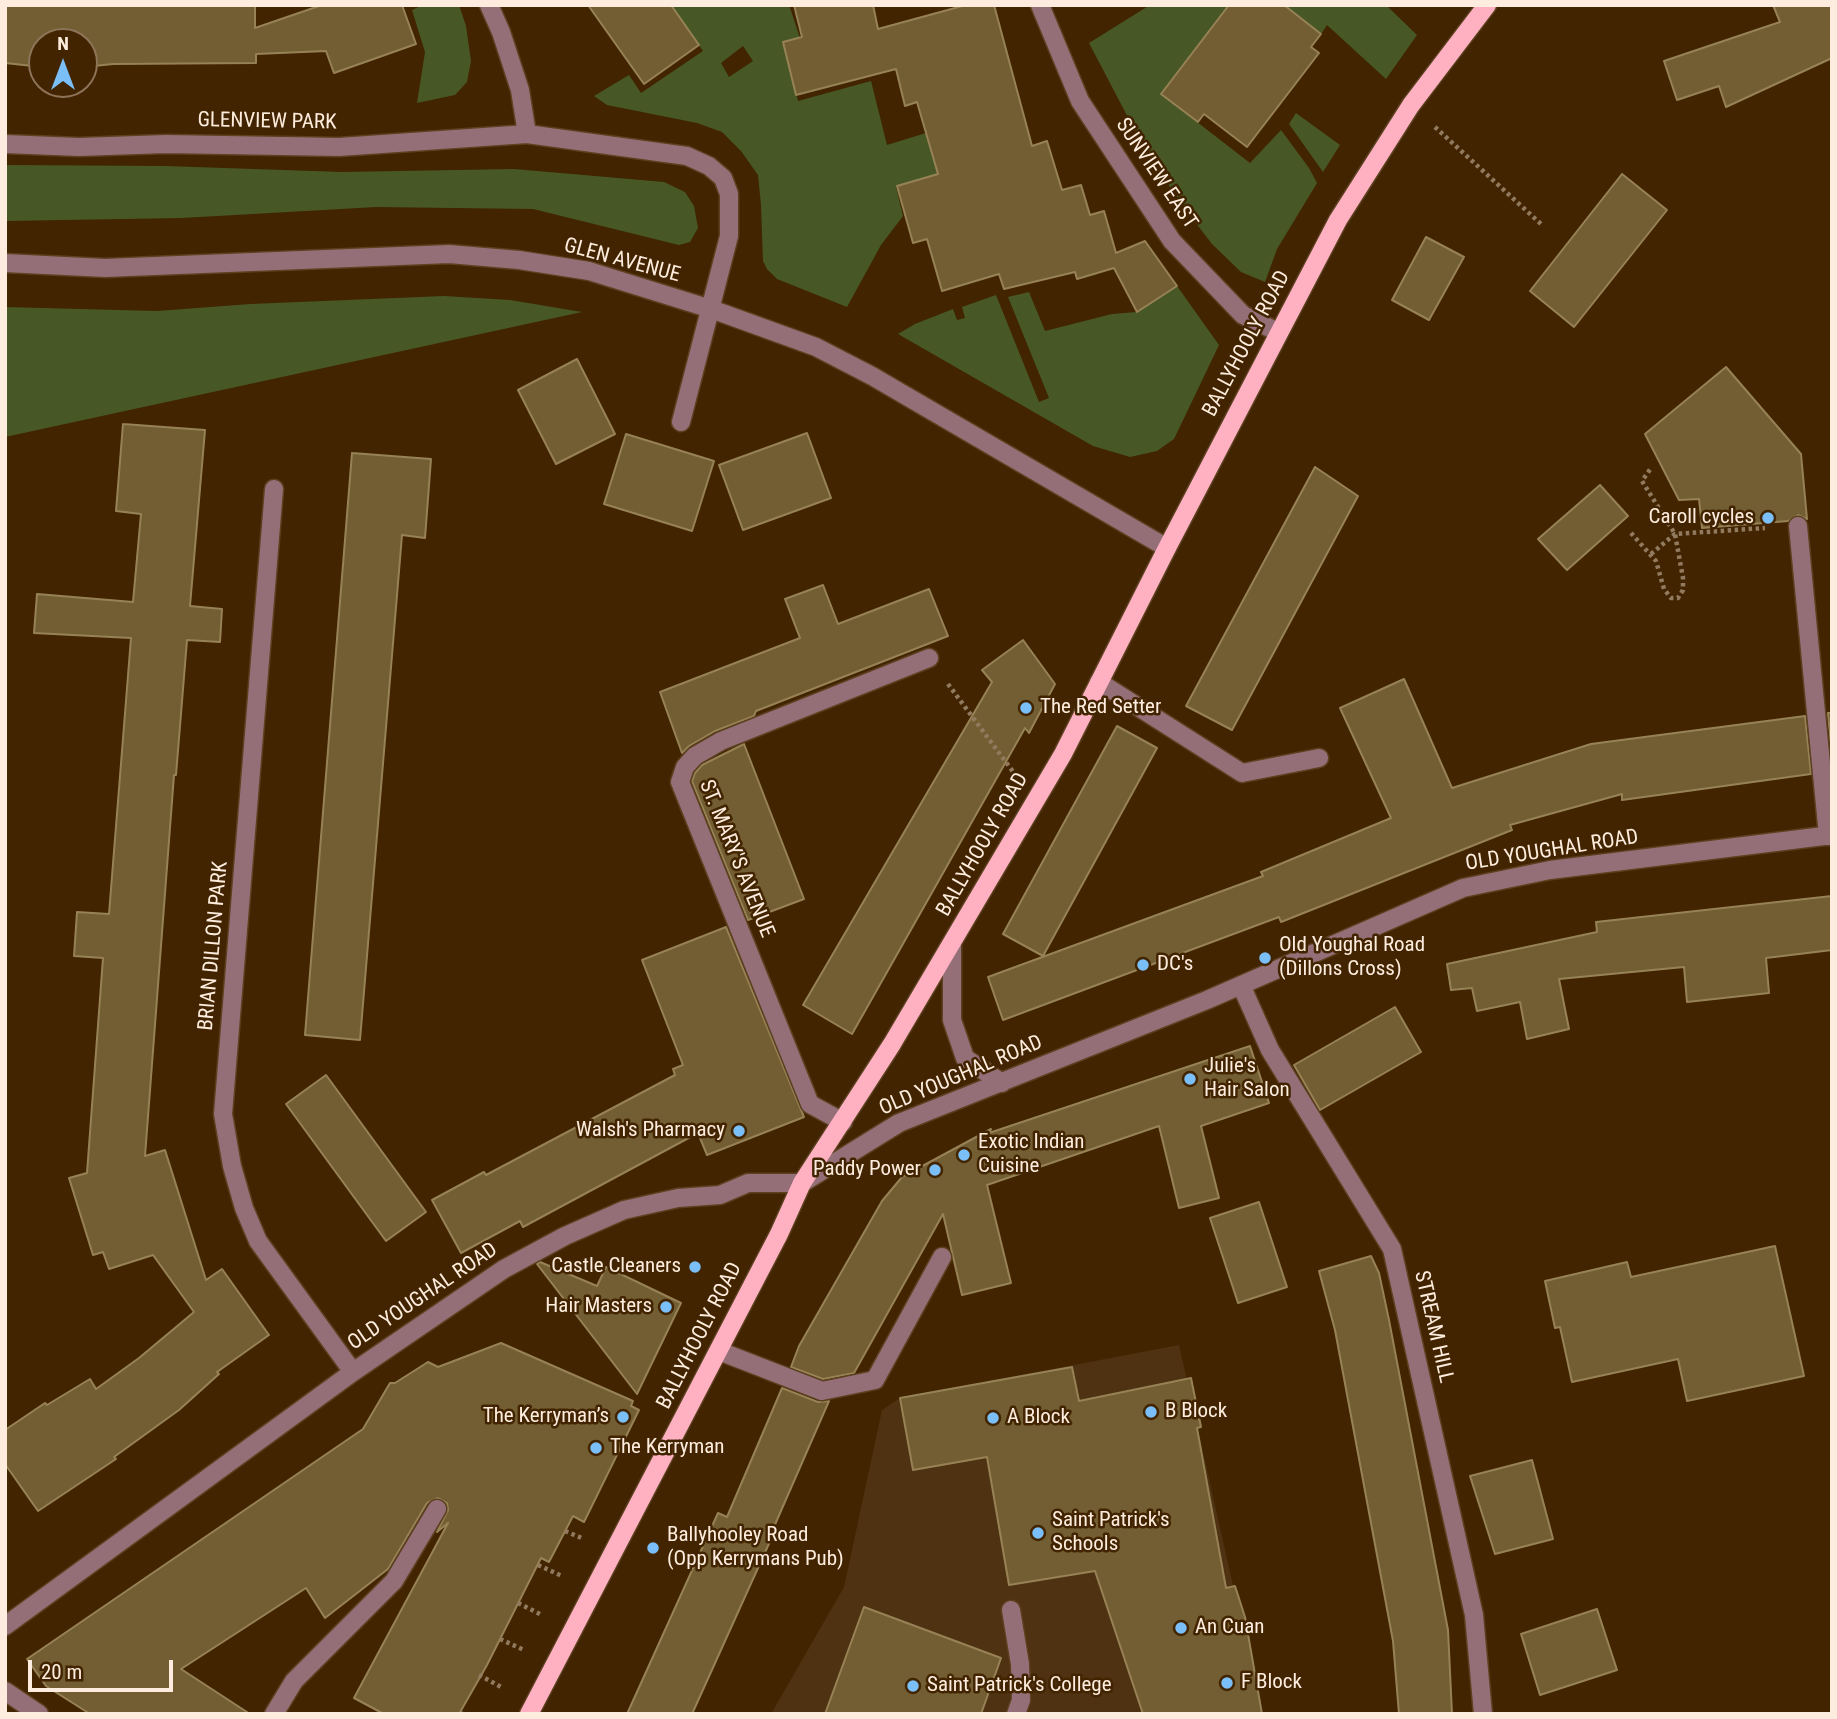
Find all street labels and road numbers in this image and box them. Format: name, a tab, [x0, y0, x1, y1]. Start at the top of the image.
street label: GLENVIEW PARK	[197, 108, 337, 136]
street label: SUNVIEW EAST	[1110, 114, 1202, 234]
street label: GLEN AVENUE	[561, 233, 683, 289]
street label: BALLYHOOLY ROAD	[1198, 267, 1296, 421]
street label: BALLYHOOLY ROAD	[932, 769, 1034, 921]
street label: ST. MARY'S AVENUE	[693, 776, 779, 942]
street label: OLD YOUGHAL ROAD	[1464, 825, 1640, 877]
street label: BRIAN DILLON PARK	[194, 860, 234, 1032]
street label: OLD YOUGHAL ROAD	[876, 1030, 1046, 1122]
street label: OLD YOUGHAL ROAD	[344, 1238, 502, 1356]
street label: BALLYHOOLY ROAD	[652, 1258, 748, 1414]
street label: STREAM HILL	[1408, 1268, 1458, 1386]

